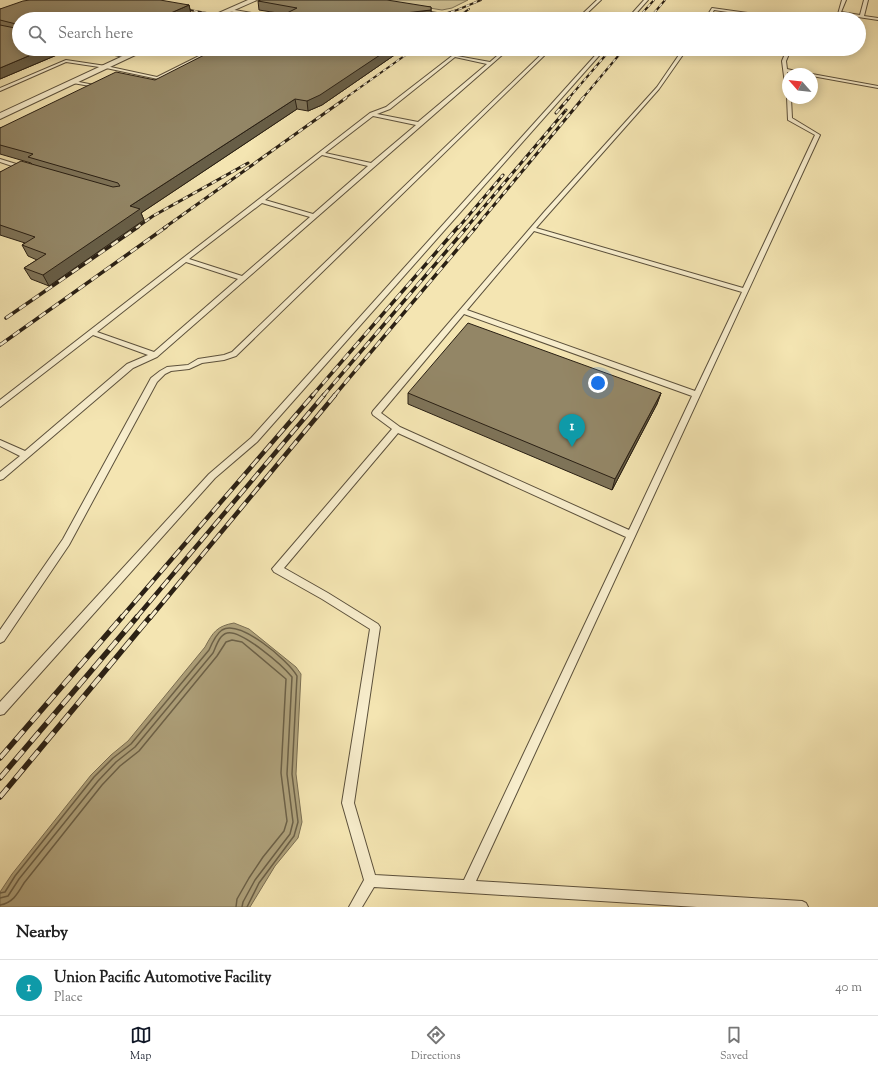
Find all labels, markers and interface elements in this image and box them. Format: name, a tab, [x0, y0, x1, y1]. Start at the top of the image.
search box	[12, 12, 866, 56]
icon: search	[26, 23, 48, 45]
text: Search here	[58, 24, 133, 45]
north arrow	[782, 68, 818, 104]
your location	[588, 373, 608, 393]
pin: 1	[559, 414, 585, 447]
text: Nearby	[16, 921, 68, 945]
text: Union Pacific Automotive Facility	[54, 968, 271, 989]
text: 1	[27, 979, 31, 997]
text: 40 m	[835, 979, 862, 997]
text: Place	[54, 989, 83, 1007]
tab: Map	[130, 1024, 152, 1064]
tab: Directions	[411, 1024, 461, 1064]
tab: Saved	[720, 1024, 748, 1064]

